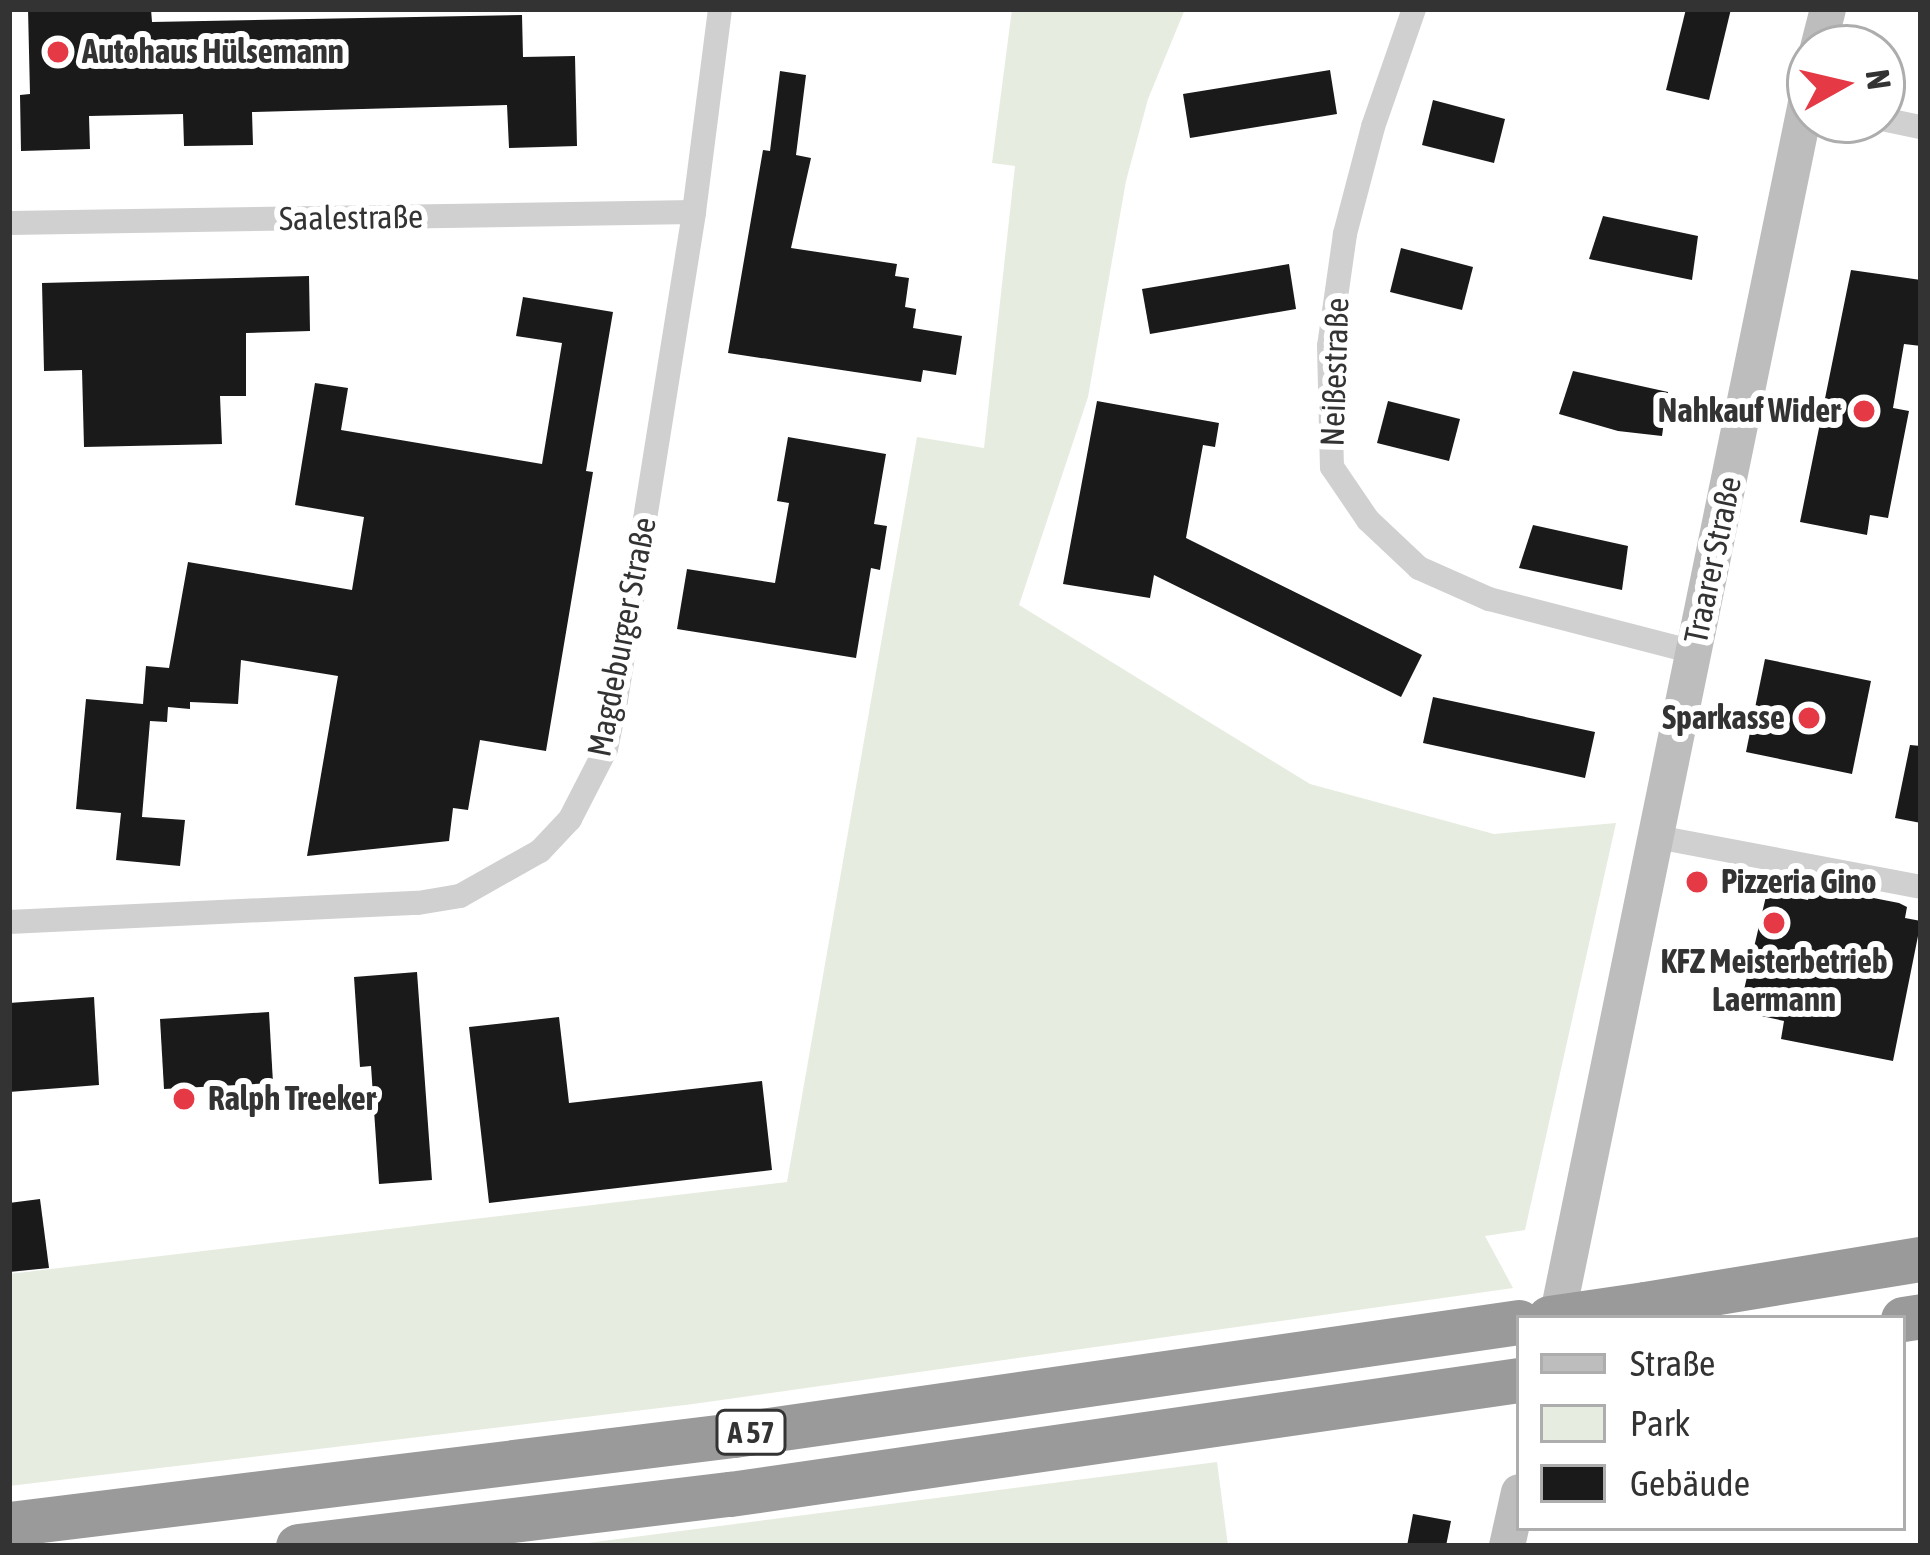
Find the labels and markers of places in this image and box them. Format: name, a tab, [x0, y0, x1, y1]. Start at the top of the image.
place label: Autohaus Hülsemann	[82, 32, 344, 72]
marker: Autohaus Hülsemann	[45, 39, 71, 65]
place label: Nahkauf Wider	[1658, 391, 1840, 431]
marker: Nahkauf Wider	[1851, 398, 1877, 424]
place label: Sparkasse	[1662, 698, 1785, 738]
marker: Sparkasse	[1796, 705, 1822, 731]
place label: Pizzeria Gino	[1721, 862, 1877, 902]
marker: Pizzeria Gino	[1684, 869, 1710, 895]
marker: KFZ Meisterbetrieb Laermann	[1761, 910, 1787, 936]
place label: KFZ Meisterbetrieb Laermann	[1660, 942, 1888, 1020]
place label: Ralph Treeker	[208, 1079, 375, 1119]
marker: Ralph Treeker	[171, 1086, 197, 1112]

